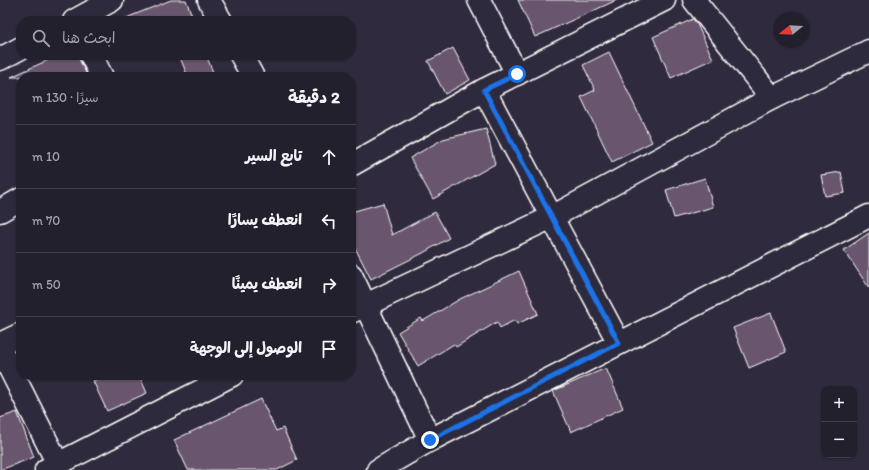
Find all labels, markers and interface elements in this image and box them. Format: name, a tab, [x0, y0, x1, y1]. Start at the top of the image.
north arrow	[773, 12, 809, 48]
search box	[16, 16, 356, 60]
icon: search	[30, 27, 52, 49]
text: ابحث هنا	[62, 29, 116, 47]
route start	[508, 65, 526, 83]
text: 2 دقيقة	[288, 87, 340, 107]
text: سيرًا · 130 m	[32, 90, 99, 105]
icon: ahead	[318, 146, 340, 168]
text: تابع السير	[245, 147, 302, 165]
text: 10 m	[32, 149, 60, 164]
icon: left	[318, 210, 340, 232]
text: انعطف يسارًا	[228, 211, 302, 229]
text: 70 m	[32, 213, 60, 228]
icon: right	[318, 274, 340, 296]
text: انعطف يمينًا	[232, 275, 302, 293]
text: 50 m	[32, 277, 61, 292]
icon: arrive	[318, 338, 340, 360]
text: الوصول إلى الوجهة	[190, 339, 302, 357]
map controls	[821, 386, 857, 458]
button: +	[821, 386, 857, 422]
button: −	[821, 422, 857, 458]
route end	[421, 431, 439, 449]

